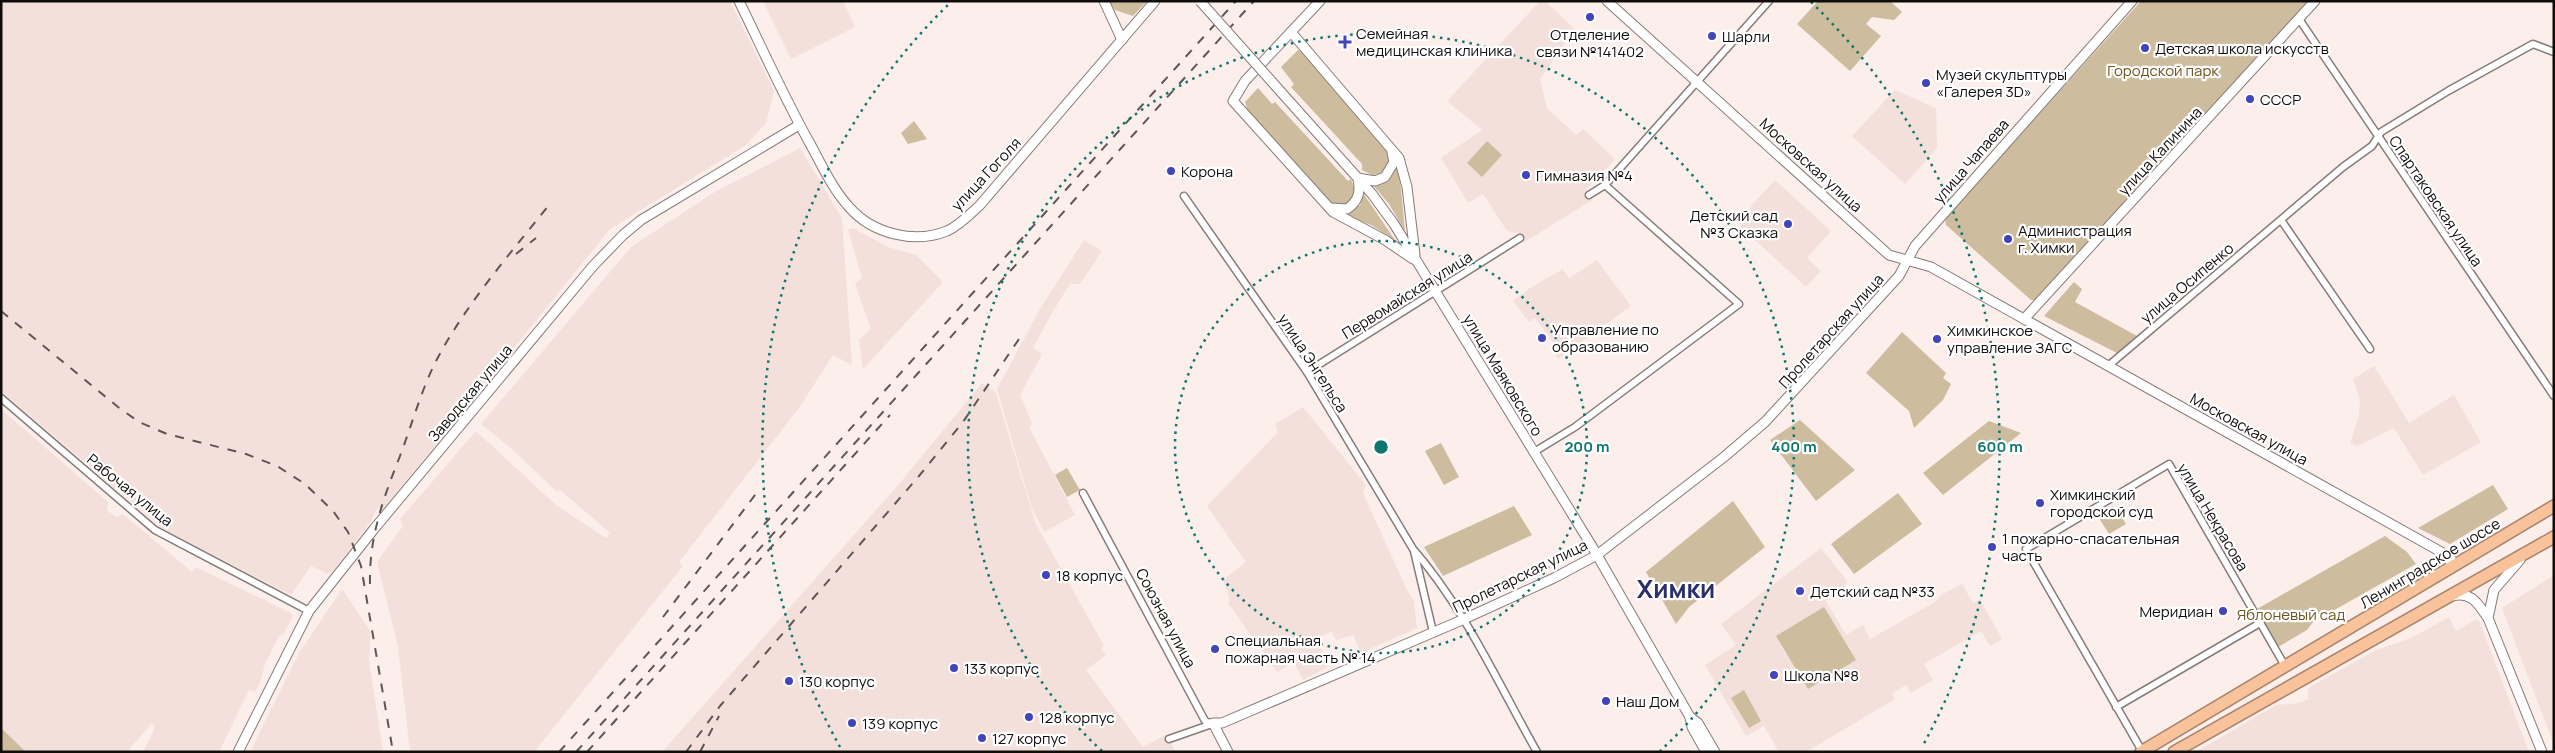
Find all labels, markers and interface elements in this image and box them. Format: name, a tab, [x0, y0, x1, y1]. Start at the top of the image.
marker: Отделение связи №141402	[1584, 11, 1596, 23]
place label: Семейная медицинская клиника	[1356, 23, 1512, 61]
place label: Отделение связи №141402	[1536, 24, 1644, 62]
place label: Шарли	[1722, 26, 1770, 47]
marker: Шарли	[1706, 30, 1718, 42]
marker: Семейная медицинская клиника	[1338, 35, 1352, 49]
place label: Детская школа искусств	[2155, 38, 2329, 59]
marker: Детская школа искусств	[2139, 42, 2151, 54]
park label: Городской парк	[2107, 60, 2219, 81]
place label: Музей скульптуры «Галерея 3D»	[1936, 64, 2067, 102]
marker: Музей скульптуры «Галерея 3D»	[1920, 77, 1932, 89]
place label: СССР	[2260, 89, 2301, 110]
marker: СССР	[2244, 93, 2256, 105]
street label: улица Калинина	[2113, 102, 2207, 200]
street label: Московская улица	[1755, 113, 1867, 217]
street label: улица Чапаева	[1928, 114, 2014, 208]
street label: Спартаковская улица	[2384, 131, 2488, 271]
street label: улица Гоголя	[946, 133, 1026, 215]
place label: Корона	[1181, 161, 1233, 182]
marker: Корона	[1165, 165, 1177, 177]
place label: Гимназия №4	[1536, 165, 1633, 186]
marker: Гимназия №4	[1520, 169, 1532, 181]
place label: Детский сад №3 Сказка	[1689, 205, 1778, 243]
marker: Детский сад №3 Сказка	[1782, 218, 1794, 230]
place label: Администрация г. Химки	[2018, 220, 2132, 258]
marker: Администрация г. Химки	[2002, 233, 2014, 245]
street label: улица Осипенко	[2136, 238, 2238, 328]
street label: Первомайская улица	[1338, 246, 1476, 344]
street label: Пролетарская улица	[1774, 269, 1888, 393]
street label: улица Энгельса	[1273, 310, 1353, 416]
street label: улица Маяковского	[1458, 310, 1548, 440]
place label: Управление по образованию	[1552, 319, 1659, 357]
place label: Химкинское управление ЗАГС	[1947, 320, 2073, 358]
marker: Управление по образованию	[1536, 332, 1548, 344]
marker: Химкинское управление ЗАГС	[1931, 333, 1943, 345]
street label: Заводская улица	[423, 340, 517, 446]
street label: Московская улица	[2186, 388, 2312, 470]
text: 200 m	[1564, 436, 1610, 457]
text: 400 m	[1771, 436, 1817, 457]
text: 600 m	[1977, 436, 2023, 457]
centre of rings	[1372, 438, 1390, 456]
street label: Рабочая улица	[83, 449, 177, 531]
street label: улица Некрасова	[2172, 459, 2254, 575]
place label: Химкинский городской суд	[2050, 484, 2153, 522]
marker: Химкинский городской суд	[2034, 497, 2046, 509]
street label: Ленинградское шоссе	[2356, 513, 2504, 613]
place label: 1 пожарно-спасательная часть	[2002, 528, 2180, 566]
street label: Пролетарская улица	[1449, 534, 1591, 618]
marker: 1 пожарно-спасательная часть	[1986, 541, 1998, 553]
place label: 18 корпус	[1056, 565, 1123, 586]
street label: Союзная улица	[1131, 565, 1201, 671]
marker: 18 корпус	[1040, 569, 1052, 581]
district label: Химки	[1637, 571, 1715, 606]
place label: Детский сад №33	[1810, 581, 1935, 602]
marker: Детский сад №33	[1794, 585, 1806, 597]
place label: Меридиан	[2140, 601, 2213, 622]
park label: Яблоневый сад	[2237, 604, 2345, 625]
marker: Меридиан	[2217, 605, 2229, 617]
place label: Специальная пожарная часть № 14	[1225, 630, 1376, 668]
marker: Специальная пожарная часть № 14	[1209, 643, 1221, 655]
place label: 133 корпус	[964, 658, 1039, 679]
marker: 133 корпус	[948, 662, 960, 674]
place label: Школа №8	[1784, 665, 1859, 686]
marker: Школа №8	[1768, 669, 1780, 681]
place label: 130 корпус	[799, 671, 875, 692]
marker: 130 корпус	[783, 675, 795, 687]
place label: Наш Дом	[1616, 691, 1679, 712]
marker: Наш Дом	[1600, 695, 1612, 707]
place label: 128 корпус	[1039, 707, 1115, 728]
marker: 128 корпус	[1023, 711, 1035, 723]
place label: 139 корпус	[862, 713, 938, 734]
marker: 139 корпус	[846, 717, 858, 729]
place label: 127 корпус	[992, 728, 1066, 749]
marker: 127 корпус	[976, 732, 988, 744]

